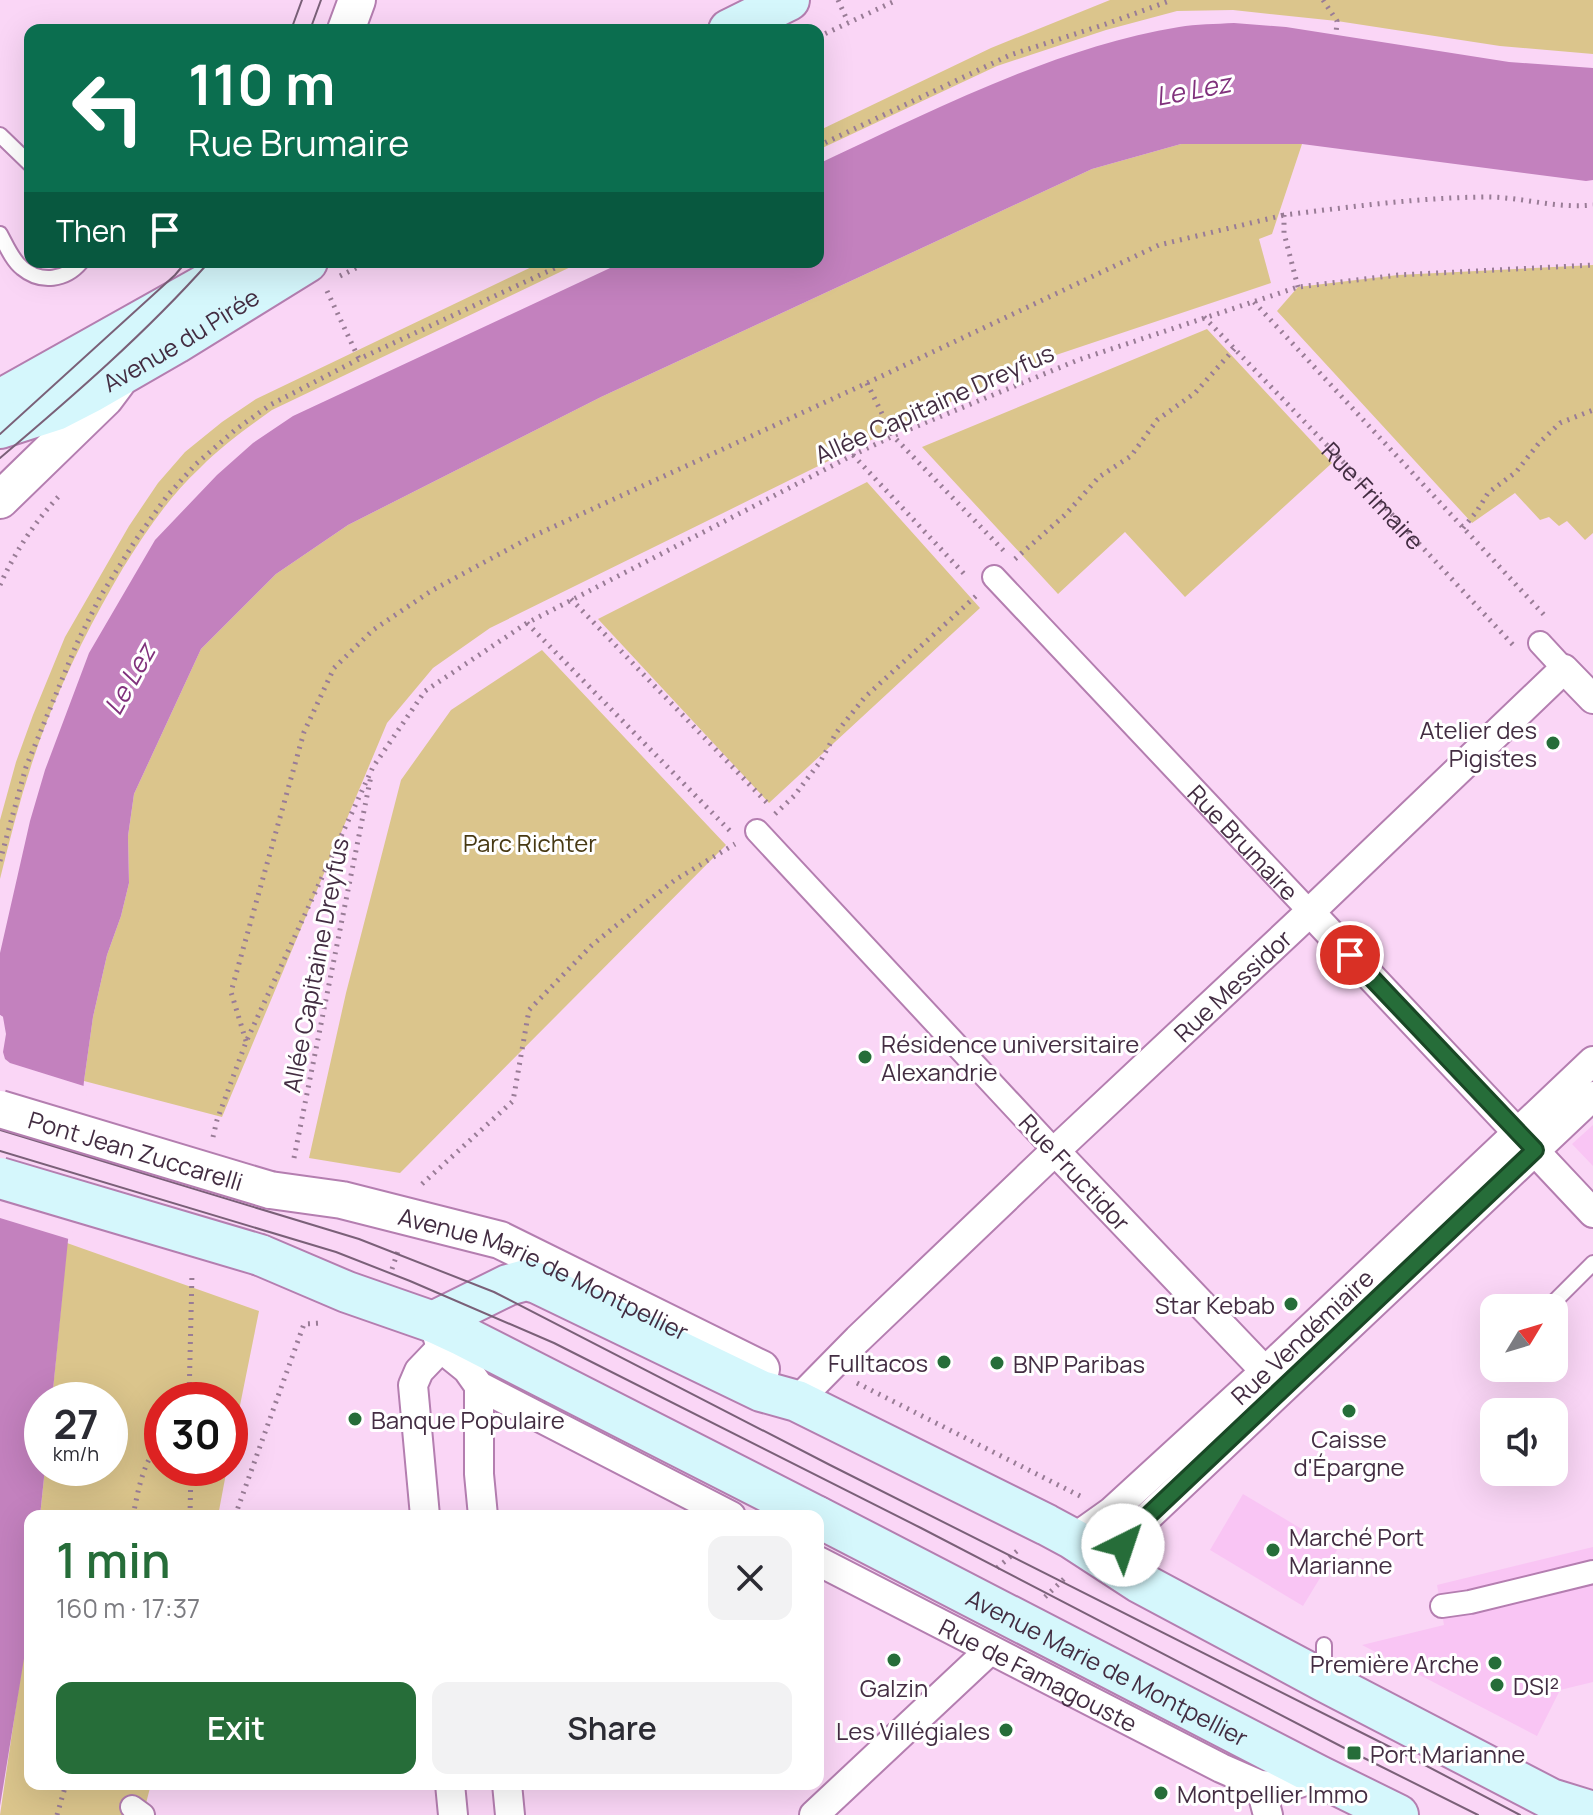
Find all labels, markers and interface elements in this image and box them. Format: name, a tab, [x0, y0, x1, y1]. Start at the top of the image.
text: 110 m	[188, 45, 335, 122]
icon: left	[56, 56, 160, 160]
water label: Le Lez	[1152, 63, 1237, 114]
text: Rue Brumaire	[188, 118, 409, 167]
icon: arrive	[143, 208, 187, 252]
text: Then	[56, 210, 127, 251]
street label: Avenue du Pirée	[96, 279, 265, 399]
street label: Allée Capitaine Dreyfus	[809, 335, 1059, 471]
street label: Rue Frimaire	[1315, 434, 1432, 556]
water label: Le Lez	[95, 634, 165, 721]
place label: Atelier des Pigistes	[1420, 713, 1537, 774]
marker: Atelier des Pigistes	[1544, 734, 1562, 752]
street label: Rue Brumaire	[1181, 777, 1306, 907]
park label: Parc Richter	[463, 826, 597, 859]
street label: Allée Capitaine Dreyfus	[274, 835, 356, 1095]
street label: Rue Messidor	[1166, 921, 1298, 1048]
pin	[1316, 921, 1384, 989]
icon: arrive	[1328, 933, 1372, 977]
place label: Résidence universitaire Alexandrie	[881, 1027, 1139, 1088]
marker: Résidence universitaire Alexandrie	[856, 1048, 874, 1066]
street label: Pont Jean Zuccarelli	[25, 1102, 247, 1198]
street label: Rue Fructidor	[1012, 1106, 1138, 1238]
street label: Avenue Marie de Montpellier	[395, 1198, 695, 1347]
street label: Rue Vendémiaire	[1223, 1261, 1380, 1411]
place label: Star Kebab	[1155, 1288, 1275, 1321]
north arrow	[1480, 1294, 1568, 1382]
map controls	[1480, 1294, 1568, 1486]
marker: Star Kebab	[1282, 1295, 1300, 1313]
place label: Fulltacos	[828, 1346, 928, 1379]
place label: BNP Paribas	[1013, 1347, 1145, 1380]
marker: Fulltacos	[935, 1353, 953, 1371]
marker: BNP Paribas	[988, 1354, 1006, 1372]
speed limit sign: 30	[144, 1382, 248, 1486]
text: 27	[53, 1396, 99, 1451]
button: sound	[1480, 1398, 1568, 1486]
marker: Caisse d'Épargne	[1340, 1402, 1358, 1420]
place label: Banque Populaire	[371, 1403, 565, 1436]
marker: Banque Populaire	[346, 1410, 364, 1428]
place label: Caisse d'Épargne	[1293, 1422, 1405, 1483]
text: km/h	[53, 1440, 99, 1467]
position arrow	[1081, 1503, 1165, 1587]
place label: Marché Port Marianne	[1289, 1520, 1424, 1581]
text: 1 min	[56, 1527, 170, 1592]
button: close	[708, 1536, 792, 1620]
marker: Marché Port Marianne	[1264, 1541, 1282, 1559]
street label: Avenue Marie de Montpellier	[961, 1580, 1254, 1753]
text: 160 m · 17:37	[56, 1590, 200, 1626]
street label: Rue de Famagouste	[934, 1610, 1143, 1739]
place label: Première Arche	[1310, 1647, 1479, 1680]
marker: Galzin	[885, 1651, 903, 1669]
marker: Première Arche	[1486, 1654, 1504, 1672]
place label: DSI²	[1513, 1669, 1559, 1702]
place label: Galzin	[860, 1671, 928, 1704]
marker: DSI²	[1488, 1676, 1506, 1694]
button: Exit	[56, 1682, 416, 1774]
button: Share	[432, 1682, 792, 1774]
place label: Les Villégiales	[836, 1714, 990, 1747]
marker: Les Villégiales	[997, 1721, 1015, 1739]
place label: Port Marianne	[1370, 1737, 1525, 1770]
marker: Port Marianne	[1345, 1744, 1363, 1762]
place label: Montpellier Immo	[1177, 1777, 1368, 1810]
marker: Montpellier Immo	[1152, 1784, 1170, 1802]

